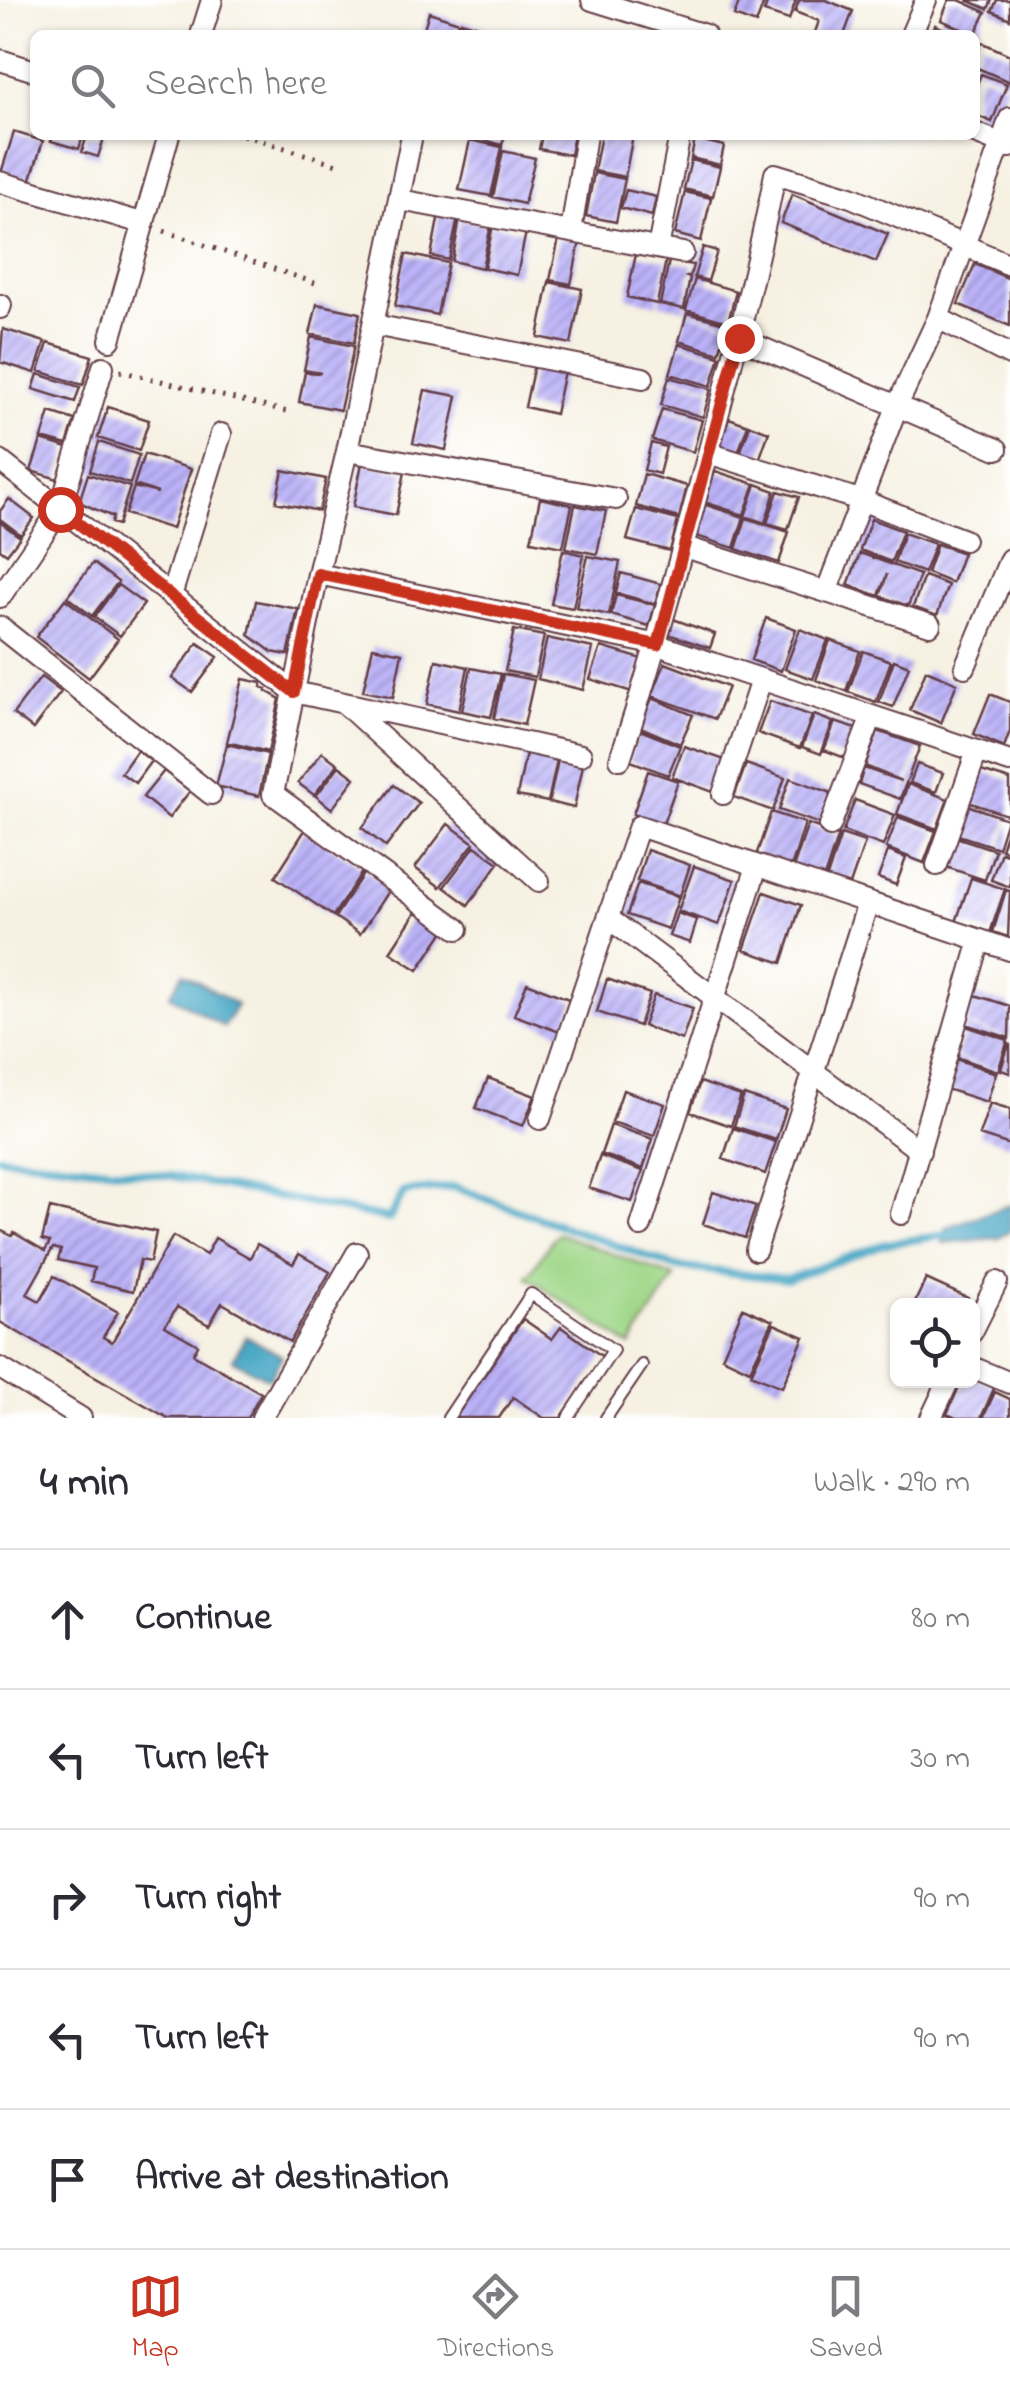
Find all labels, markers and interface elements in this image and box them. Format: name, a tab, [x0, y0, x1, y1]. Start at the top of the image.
search box	[30, 30, 980, 140]
text: Search here	[145, 57, 327, 113]
icon: search	[65, 58, 120, 113]
route end	[717, 316, 763, 362]
route start	[38, 487, 84, 533]
map controls	[890, 1298, 980, 1388]
button: locate	[890, 1298, 980, 1388]
text: 4 min	[40, 1453, 129, 1514]
text: Walk · 290 m	[814, 1460, 970, 1507]
text: Continue	[135, 1591, 271, 1647]
icon: ahead	[40, 1592, 95, 1647]
text: 80 m	[911, 1596, 970, 1643]
text: Turn left	[135, 1731, 268, 1787]
icon: left	[40, 1732, 95, 1787]
text: 30 m	[910, 1736, 970, 1783]
text: Turn right	[135, 1871, 281, 1927]
icon: right	[40, 1872, 95, 1927]
text: 90 m	[914, 1876, 970, 1923]
text: Turn left	[135, 2011, 268, 2067]
icon: left	[40, 2012, 95, 2067]
text: 90 m	[914, 2016, 970, 2063]
text: Arrive at destination	[135, 2151, 449, 2207]
icon: arrive	[40, 2152, 95, 2207]
tab: Map	[128, 2269, 183, 2370]
tab: Directions	[438, 2269, 554, 2370]
tab: Saved	[809, 2269, 882, 2370]

